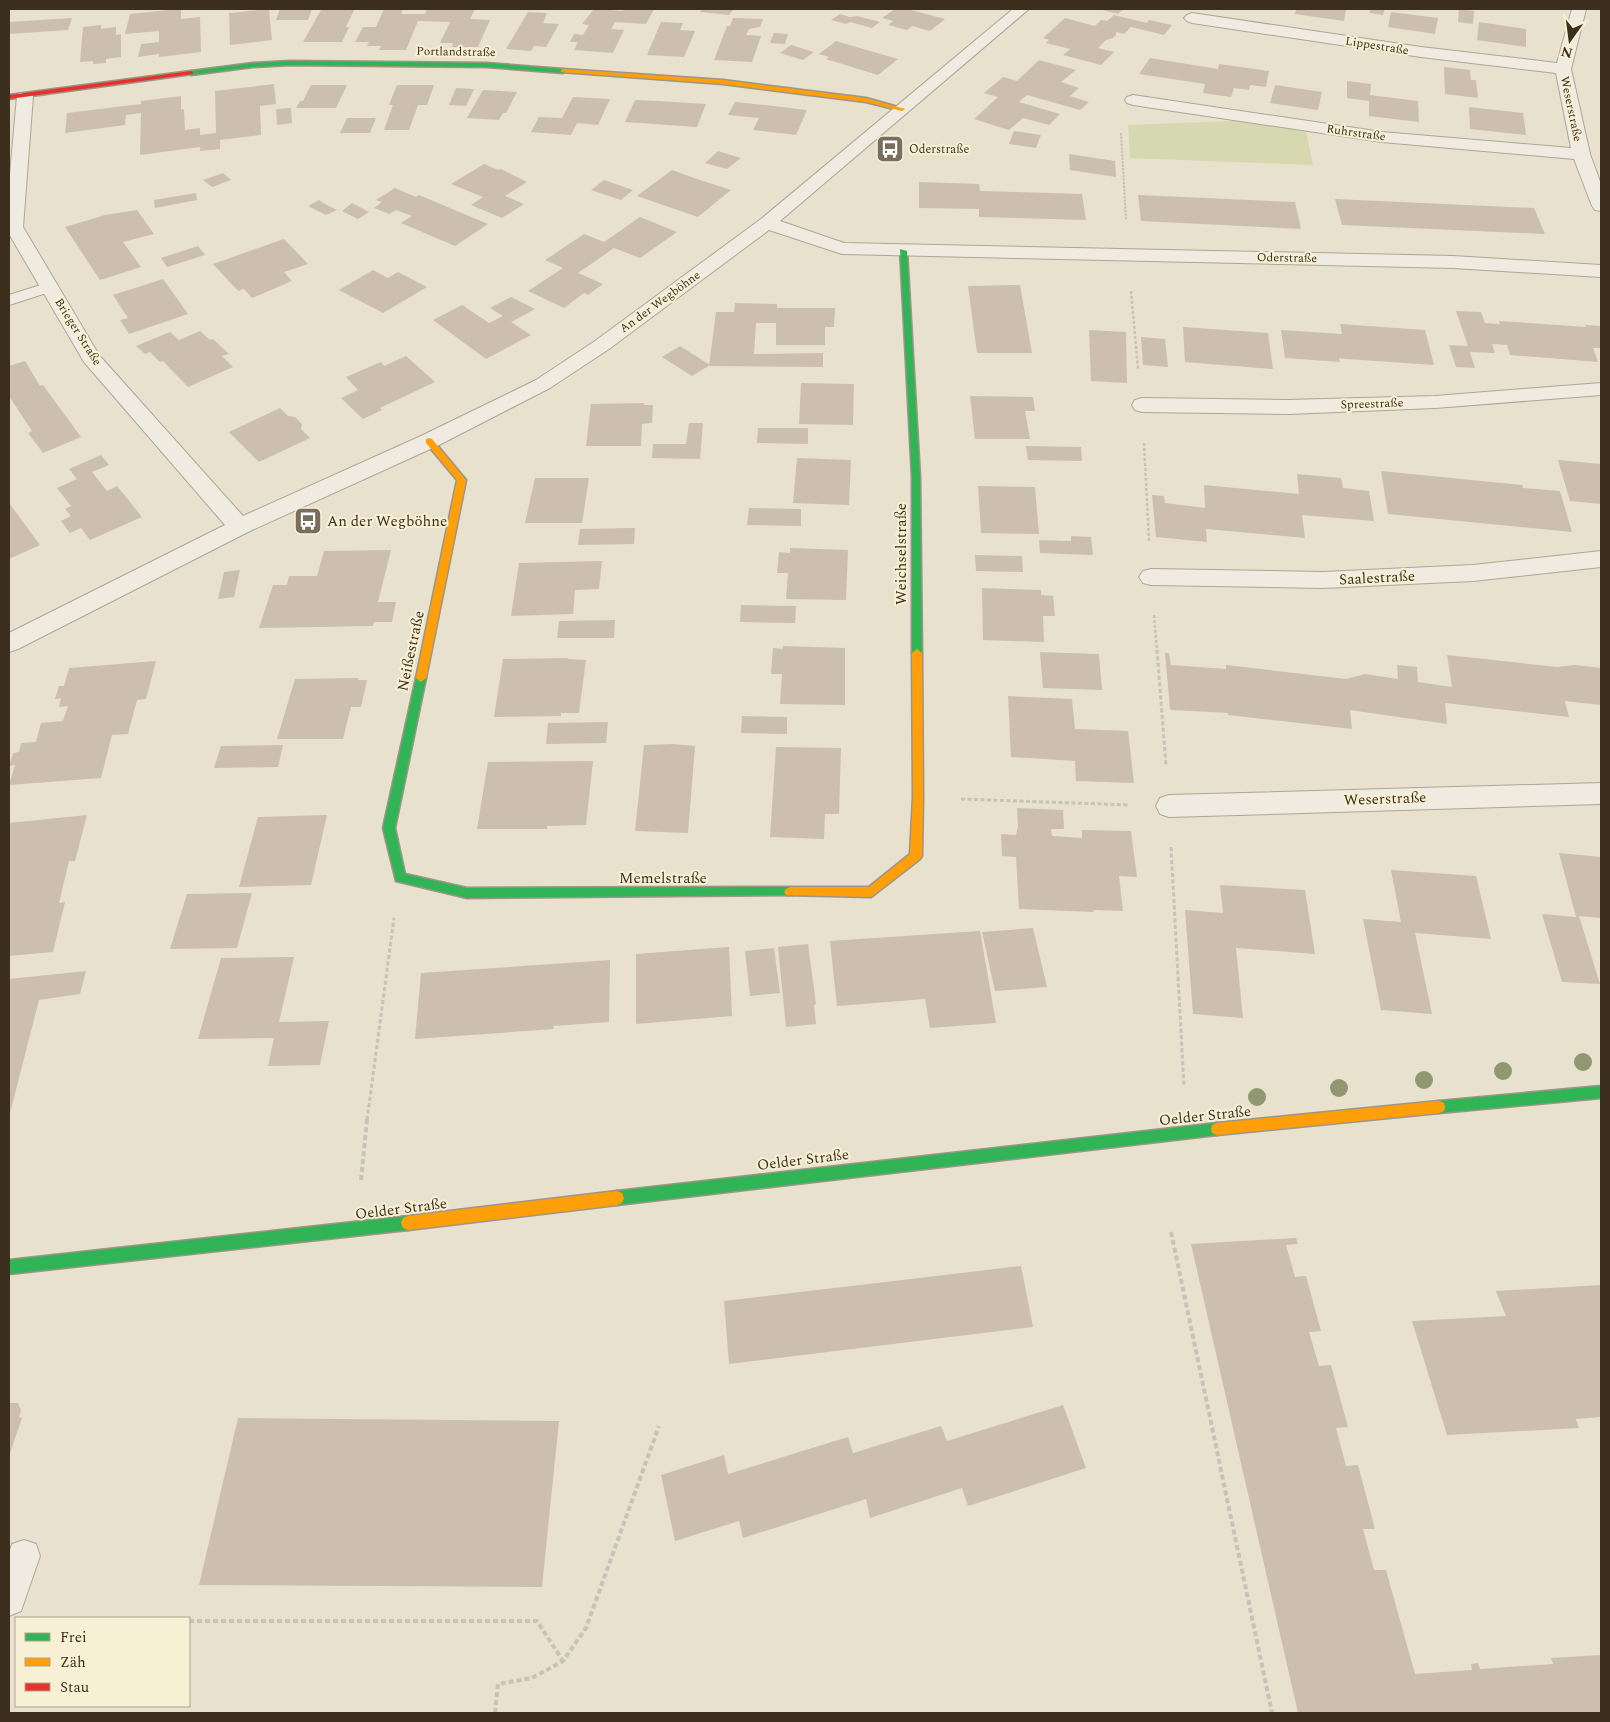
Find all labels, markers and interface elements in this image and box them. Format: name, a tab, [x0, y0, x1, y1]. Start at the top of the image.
north arrow	[1545, 15, 1595, 65]
street label: Lippestraße	[1344, 32, 1410, 60]
text: N	[1559, 41, 1575, 64]
street label: Portlandstraße	[416, 42, 496, 62]
street label: Weserstraße	[1555, 75, 1587, 144]
street label: Ruhrstraße	[1325, 119, 1387, 147]
bus stop icon: Oderstraße	[875, 134, 905, 164]
place label: Oderstraße	[909, 140, 969, 159]
street label: Oderstraße	[1257, 248, 1317, 268]
street label: An der Wegböhne	[616, 266, 705, 338]
street label: Brieger Straße	[50, 294, 107, 370]
street label: Spreestraße	[1340, 393, 1404, 415]
street label: Weichselstraße	[890, 503, 913, 605]
bus stop icon: An der Wegböhne	[293, 506, 323, 536]
place label: An der Wegböhne	[327, 510, 447, 533]
street label: Saalestraße	[1338, 565, 1416, 591]
street label: Neißestraße	[391, 609, 431, 693]
street label: Weserstraße	[1343, 786, 1427, 812]
street label: Memelstraße	[619, 867, 707, 890]
street label: Oelder Straße	[1158, 1100, 1252, 1132]
street label: Oelder Straße	[756, 1143, 850, 1177]
street label: Oelder Straße	[354, 1192, 448, 1226]
legend	[15, 1617, 190, 1707]
text: Frei	[60, 1626, 87, 1649]
text: Zäh	[60, 1651, 86, 1674]
text: Stau	[60, 1676, 89, 1699]

